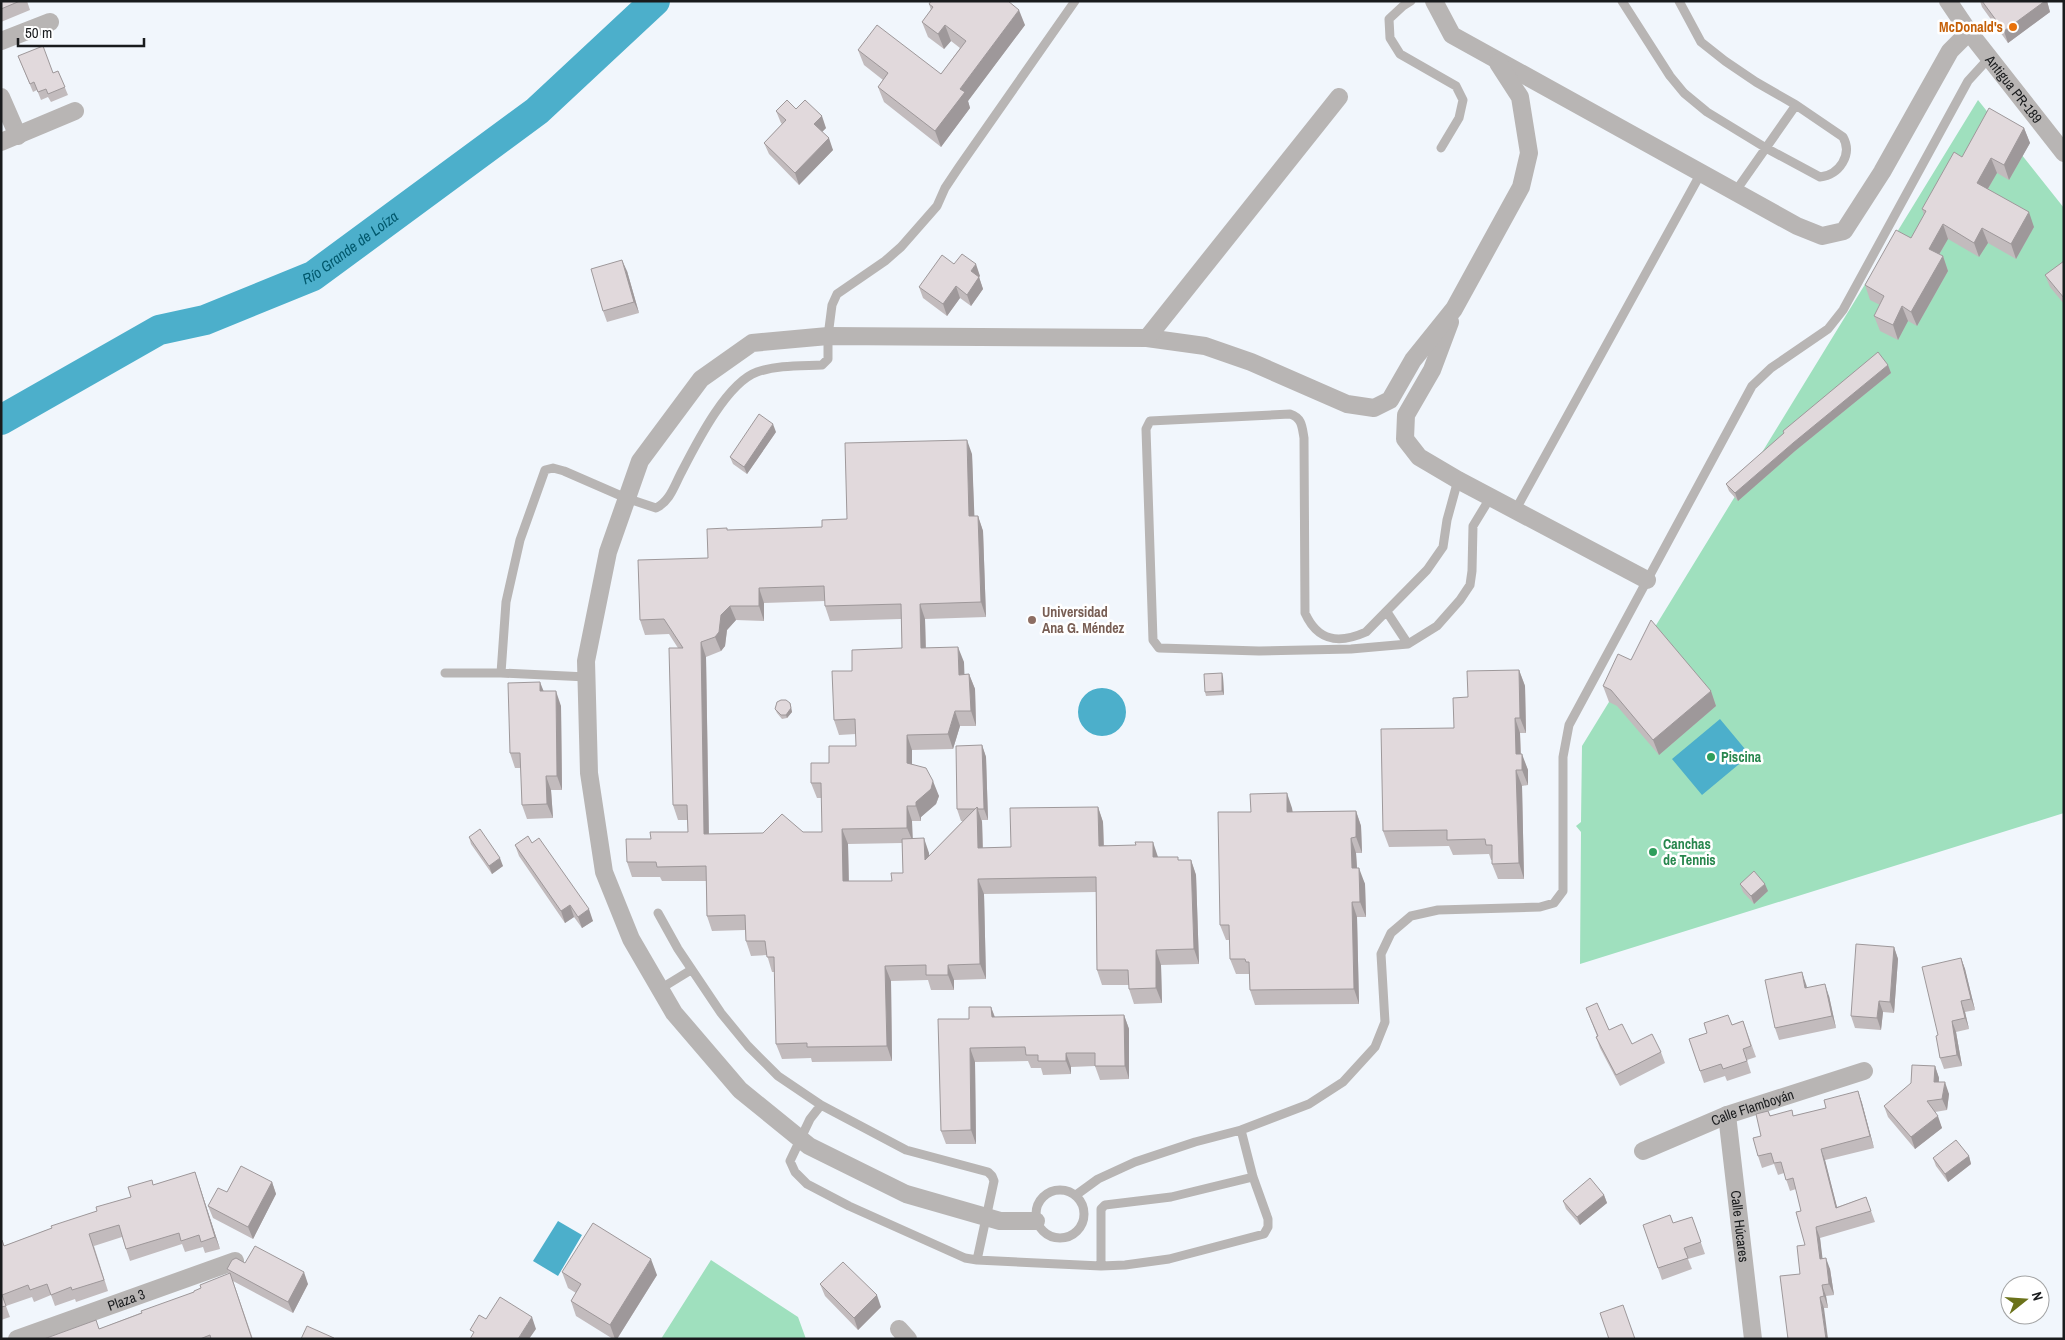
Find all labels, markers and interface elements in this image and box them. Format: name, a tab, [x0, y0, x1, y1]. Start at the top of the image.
scale bar	[18, 15, 144, 47]
place label: McDonald's	[1939, 18, 2003, 36]
marker: McDonald's	[2007, 21, 2019, 33]
text: 50 m	[25, 22, 52, 43]
street label: Antigua PR-189	[1981, 51, 2046, 127]
water label: Río Grande de Loíza	[299, 206, 402, 289]
place label: Universidad Ana G. Méndez	[1042, 603, 1125, 637]
marker: Universidad Ana G. Méndez	[1026, 614, 1038, 626]
place label: Piscina	[1721, 748, 1762, 766]
marker: Piscina	[1705, 751, 1717, 763]
place label: Canchas de Tennis	[1663, 835, 1716, 869]
marker: Canchas de Tennis	[1647, 846, 1659, 858]
street label: Calle Flamboyán	[1708, 1085, 1796, 1130]
street label: Calle Húcares	[1727, 1189, 1753, 1263]
north arrow	[2000, 1275, 2050, 1325]
street label: Plaza 3	[105, 1285, 147, 1315]
text: N	[2028, 1290, 2047, 1303]

